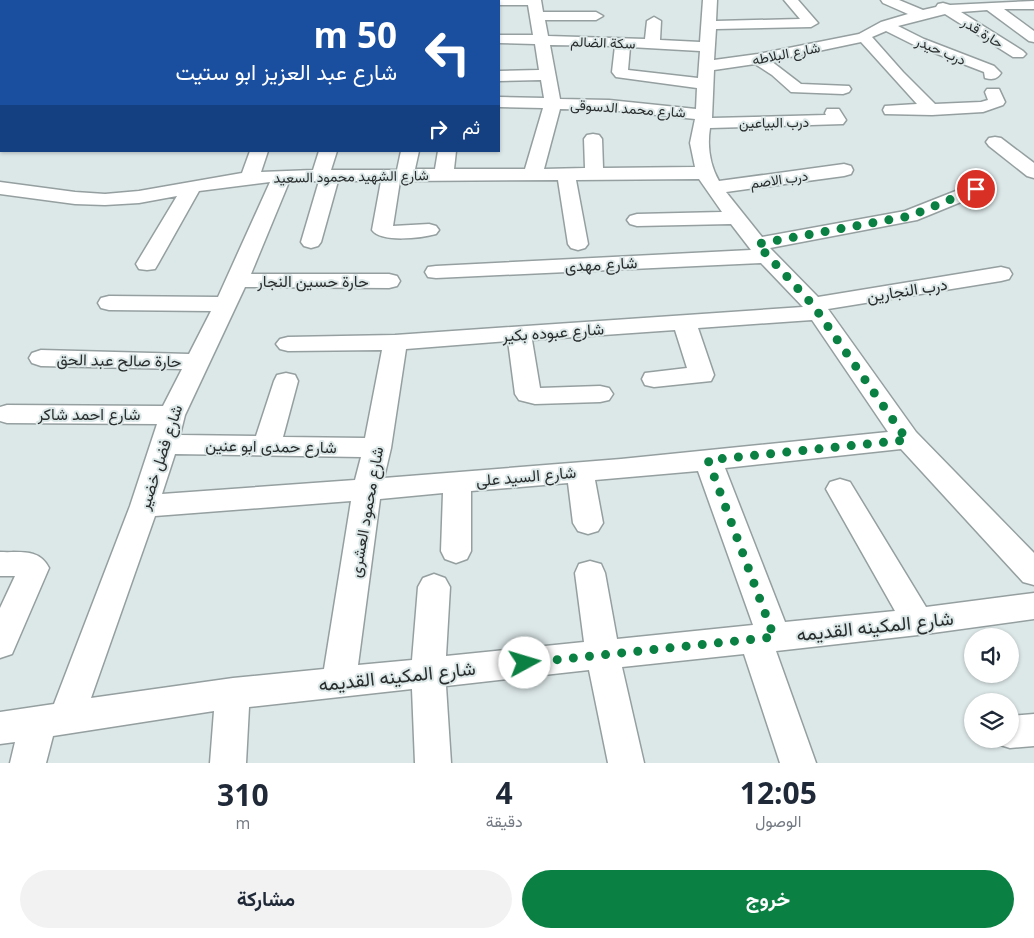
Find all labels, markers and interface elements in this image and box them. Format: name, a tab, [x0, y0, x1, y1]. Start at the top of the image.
text: 50 m	[314, 11, 397, 58]
street label: حارة قدر	[958, 11, 1007, 52]
icon: left	[415, 20, 480, 85]
street label: سكة الضالم	[570, 31, 636, 53]
street label: درب حيدر	[912, 31, 969, 69]
street label: شارع البلاطه	[750, 37, 822, 71]
text: شارع عبد العزيز ابو ستيت	[175, 56, 397, 86]
street label: شارع محمد الدسوقى	[570, 94, 686, 123]
street label: درب البياعين	[739, 112, 810, 132]
text: ثم	[462, 114, 480, 140]
icon: right	[424, 115, 452, 143]
street label: شارع الشهيد محمود السعيد	[273, 165, 429, 189]
street label: درب الاصم	[749, 166, 809, 192]
pin	[955, 168, 997, 210]
icon: arrive	[962, 175, 990, 203]
street label: شارع مهدى	[564, 251, 638, 278]
street label: حارة حسين النجار	[256, 270, 369, 292]
street label: درب النجارين	[865, 273, 949, 307]
street label: شارع عبوده بكير	[500, 317, 605, 348]
street label: حارة صالح عبد الحق	[56, 348, 182, 373]
street label: شارع فضل خضير	[132, 402, 188, 514]
street label: شارع احمد شاكر	[37, 403, 140, 426]
street label: شارع حمدى ابو عنين	[205, 434, 337, 459]
street label: شارع محمود العشرى	[344, 445, 389, 579]
street label: شارع السيد على	[475, 461, 577, 492]
street label: شارع المكينه القديمه	[795, 605, 955, 647]
map controls	[964, 628, 1019, 748]
button: sound	[964, 628, 1019, 683]
position arrow	[498, 636, 550, 688]
street label: شارع المكينه القديمه	[317, 655, 477, 697]
button: layers	[964, 693, 1019, 748]
text: 4	[496, 772, 513, 813]
text: 12:05	[740, 772, 817, 813]
text: 310	[217, 774, 269, 815]
text: دقيقة	[486, 810, 523, 832]
text: الوصول	[755, 810, 801, 832]
text: m	[235, 812, 250, 834]
button: مشاركة	[20, 870, 512, 928]
button: خروج	[522, 870, 1014, 928]

